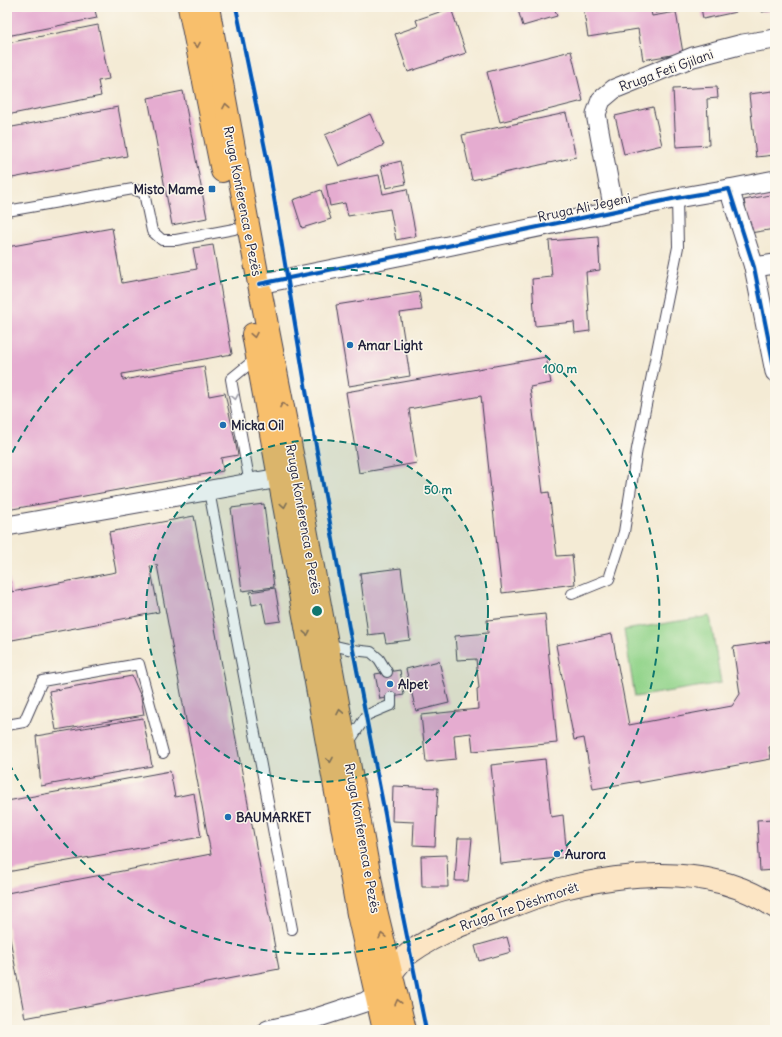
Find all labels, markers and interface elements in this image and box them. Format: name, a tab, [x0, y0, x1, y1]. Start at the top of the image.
one-way arrow	[193, 42, 201, 48]
street label: Rruga Feti Gjilani	[617, 46, 716, 95]
one-way arrow	[222, 103, 230, 109]
street label: Rruga Konferenca e Pezës	[220, 125, 265, 278]
place label: Misto Mame	[134, 181, 204, 198]
marker: Misto Mame	[207, 184, 217, 194]
street label: Rruga Ali Jegeni	[536, 189, 632, 226]
one-way arrow	[249, 332, 257, 338]
place label: Amar Light	[358, 337, 423, 354]
marker: Amar Light	[345, 340, 355, 350]
text: 100 m	[543, 361, 577, 376]
one-way arrow	[230, 394, 239, 401]
one-way arrow	[279, 402, 287, 408]
place label: Micka Oil	[231, 417, 284, 434]
marker: Micka Oil	[218, 420, 228, 430]
street label: Rruga Konferenca e Pezës	[282, 443, 325, 596]
text: 50 m	[424, 482, 453, 497]
one-way arrow	[279, 502, 287, 508]
centre of rings	[310, 604, 324, 618]
one-way arrow	[302, 629, 310, 636]
place label: Alpet	[398, 676, 429, 693]
marker: Alpet	[385, 679, 395, 689]
one-way arrow	[336, 708, 344, 715]
one-way arrow	[325, 757, 334, 764]
street label: Rruga Konferenca e Pezës	[341, 762, 384, 915]
place label: BAUMARKET	[236, 809, 312, 826]
marker: BAUMARKET	[223, 812, 233, 822]
place label: Aurora	[565, 846, 607, 863]
marker: Aurora	[552, 849, 562, 859]
street label: Rruga Tre Dëshmorët	[458, 878, 581, 935]
one-way arrow	[378, 932, 386, 939]
one-way arrow	[394, 999, 403, 1006]

